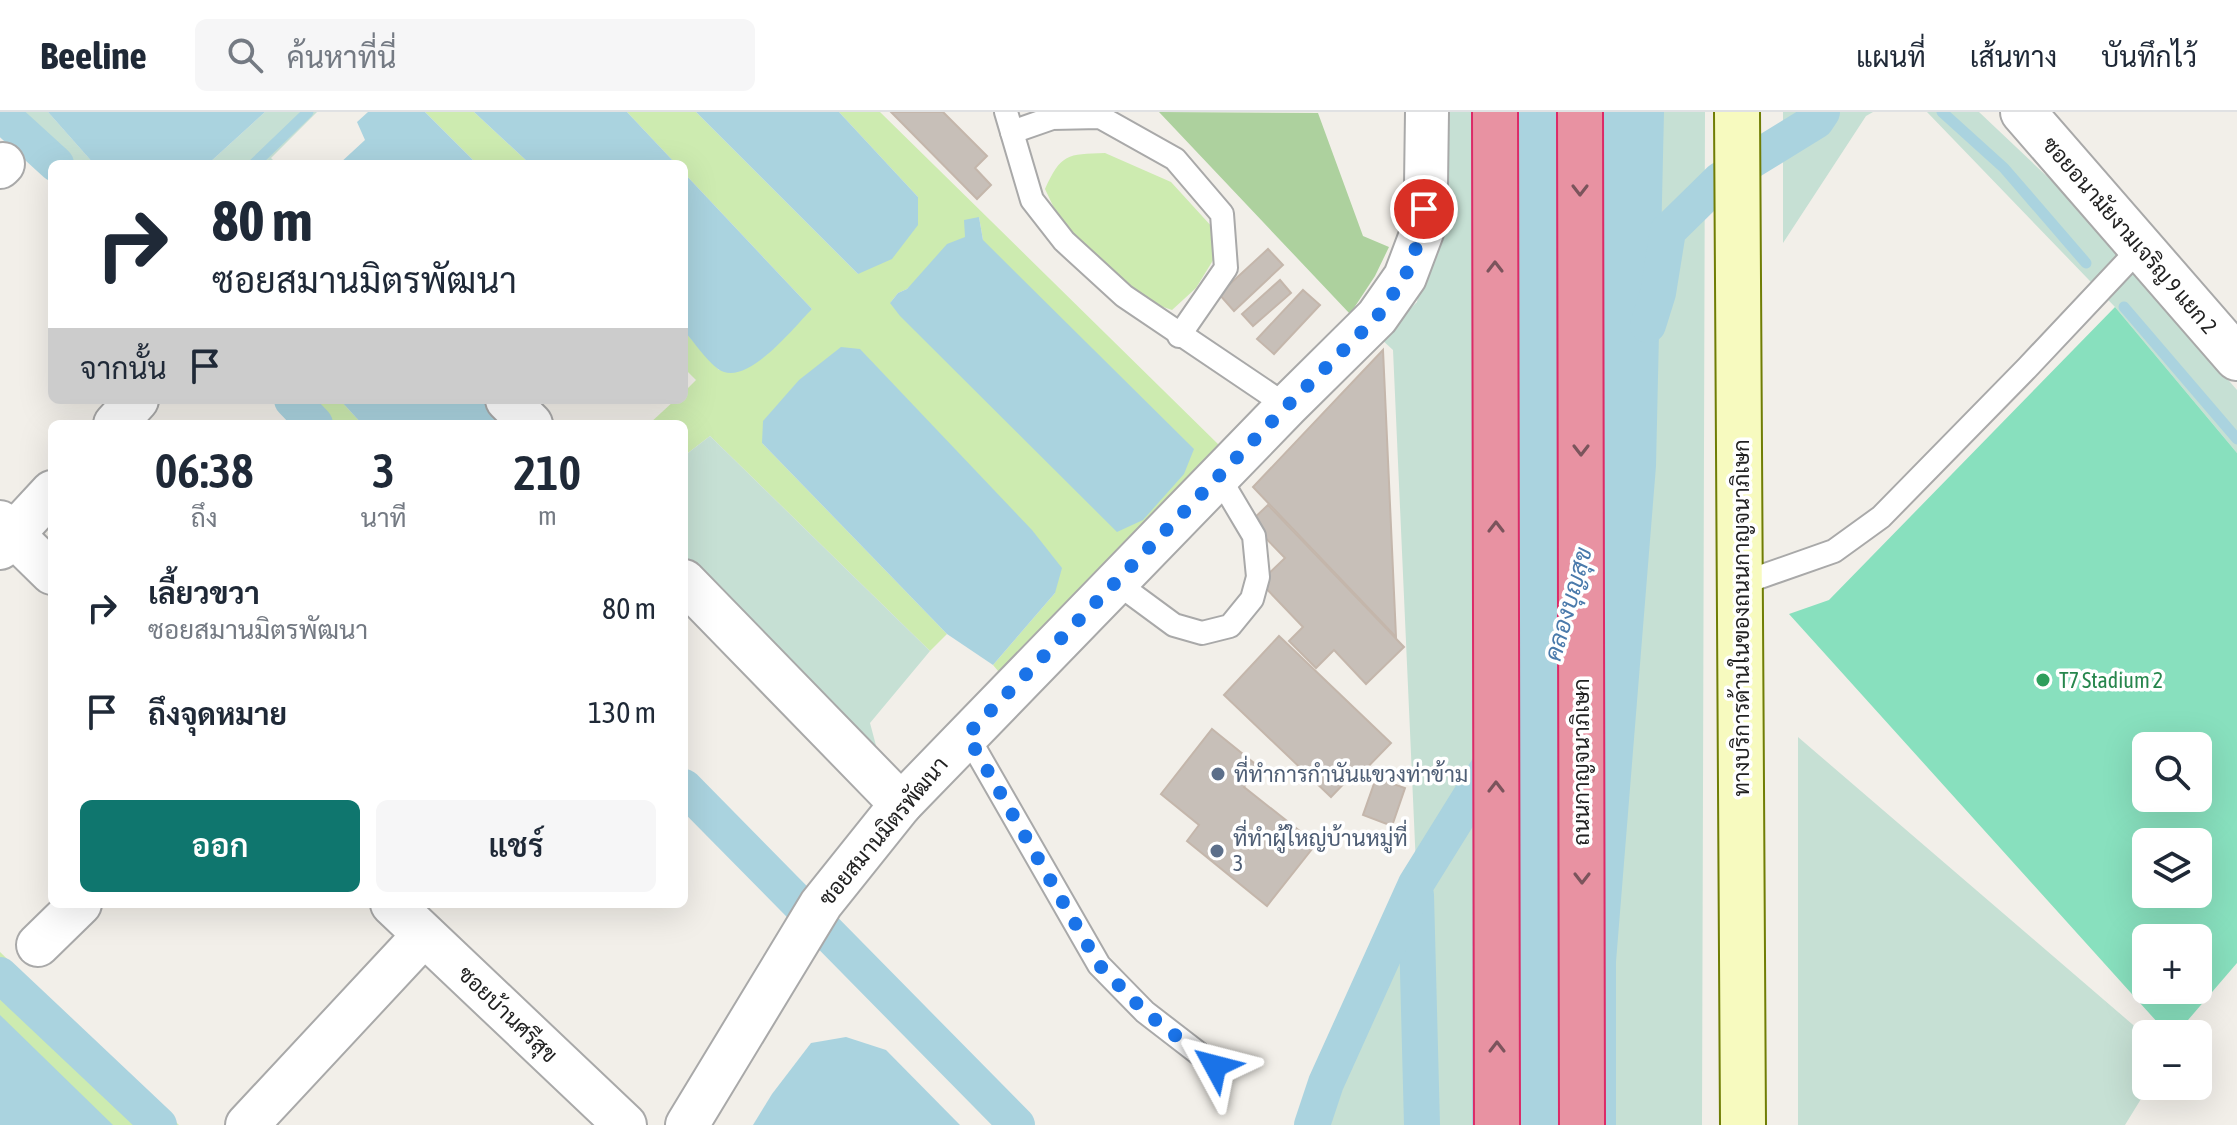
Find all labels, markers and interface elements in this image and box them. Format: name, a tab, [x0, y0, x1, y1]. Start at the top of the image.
search box	[195, 19, 755, 91]
icon: search	[223, 33, 267, 77]
text: Beeline	[40, 34, 147, 77]
text: ค้นหาที่นี่	[287, 40, 396, 74]
text: แผนที่	[1856, 41, 1926, 73]
text: เส้นทาง	[1970, 41, 2057, 73]
text: บันทึกไว้	[2101, 41, 2197, 73]
street label: ซอยอนามัยงามเจริญ 9 แยก 2	[2037, 131, 2223, 340]
pin	[1390, 175, 1458, 243]
one-way arrow	[1571, 184, 1589, 197]
icon: arrive	[1402, 187, 1446, 231]
text: 80 m	[212, 189, 313, 253]
icon: right	[80, 192, 184, 296]
text: ซอยสมานมิตรพัฒนา	[212, 259, 517, 301]
one-way arrow	[1486, 260, 1504, 273]
icon: arrive	[183, 344, 227, 388]
text: จากนั้น	[80, 351, 167, 385]
street label: ทางบริการด้านในของถนนกาญจนาภิเษก	[1727, 439, 1755, 797]
text: 06:38	[155, 443, 254, 498]
text: 3	[372, 443, 395, 498]
one-way arrow	[1572, 444, 1590, 457]
text: 210	[514, 445, 581, 500]
text: m	[538, 501, 557, 531]
text: ถึง	[191, 503, 218, 533]
text: นาที	[360, 503, 407, 533]
one-way arrow	[1487, 520, 1505, 533]
water label: คลองบุญสุข	[1539, 544, 1600, 665]
text: เลี้ยวขวา	[148, 576, 260, 610]
icon: right	[80, 586, 124, 630]
text: 80 m	[602, 591, 656, 625]
text: ซอยสมานมิตรพัฒนา	[148, 615, 368, 645]
place label: T7 Stadium 2	[2059, 667, 2163, 693]
marker: T7 Stadium 2	[2034, 671, 2052, 689]
street label: ถนนกาญจนาภิเษก	[1568, 678, 1595, 846]
icon: arrive	[80, 690, 124, 734]
text: 130 m	[588, 695, 656, 729]
text: ถึงจุดหมาย	[148, 697, 287, 731]
map controls	[2132, 732, 2212, 1100]
button: search	[2132, 732, 2212, 812]
street label: ซอยสมานมิตรพัฒนา	[813, 751, 953, 911]
place label: ที่ทำการกำนันแขวงท่าข้าม	[1234, 755, 1468, 787]
marker: ที่ทำการกำนันแขวงท่าข้าม	[1209, 765, 1227, 783]
one-way arrow	[1487, 780, 1505, 793]
button: ออก	[80, 800, 360, 892]
button: แชร์	[376, 800, 656, 892]
place label: ที่ทำผู้ใหญ่บ้านหมู่ที่ 3	[1233, 819, 1408, 876]
button: layers	[2132, 828, 2212, 908]
marker: ที่ทำผู้ใหญ่บ้านหมู่ที่ 3	[1208, 842, 1226, 860]
one-way arrow	[1573, 872, 1591, 885]
button: +	[2132, 924, 2212, 1004]
street label: ซอยบ้านศรีสุข	[451, 960, 564, 1070]
button: −	[2132, 1020, 2212, 1100]
position arrow	[1173, 1024, 1257, 1108]
one-way arrow	[1488, 1040, 1506, 1053]

